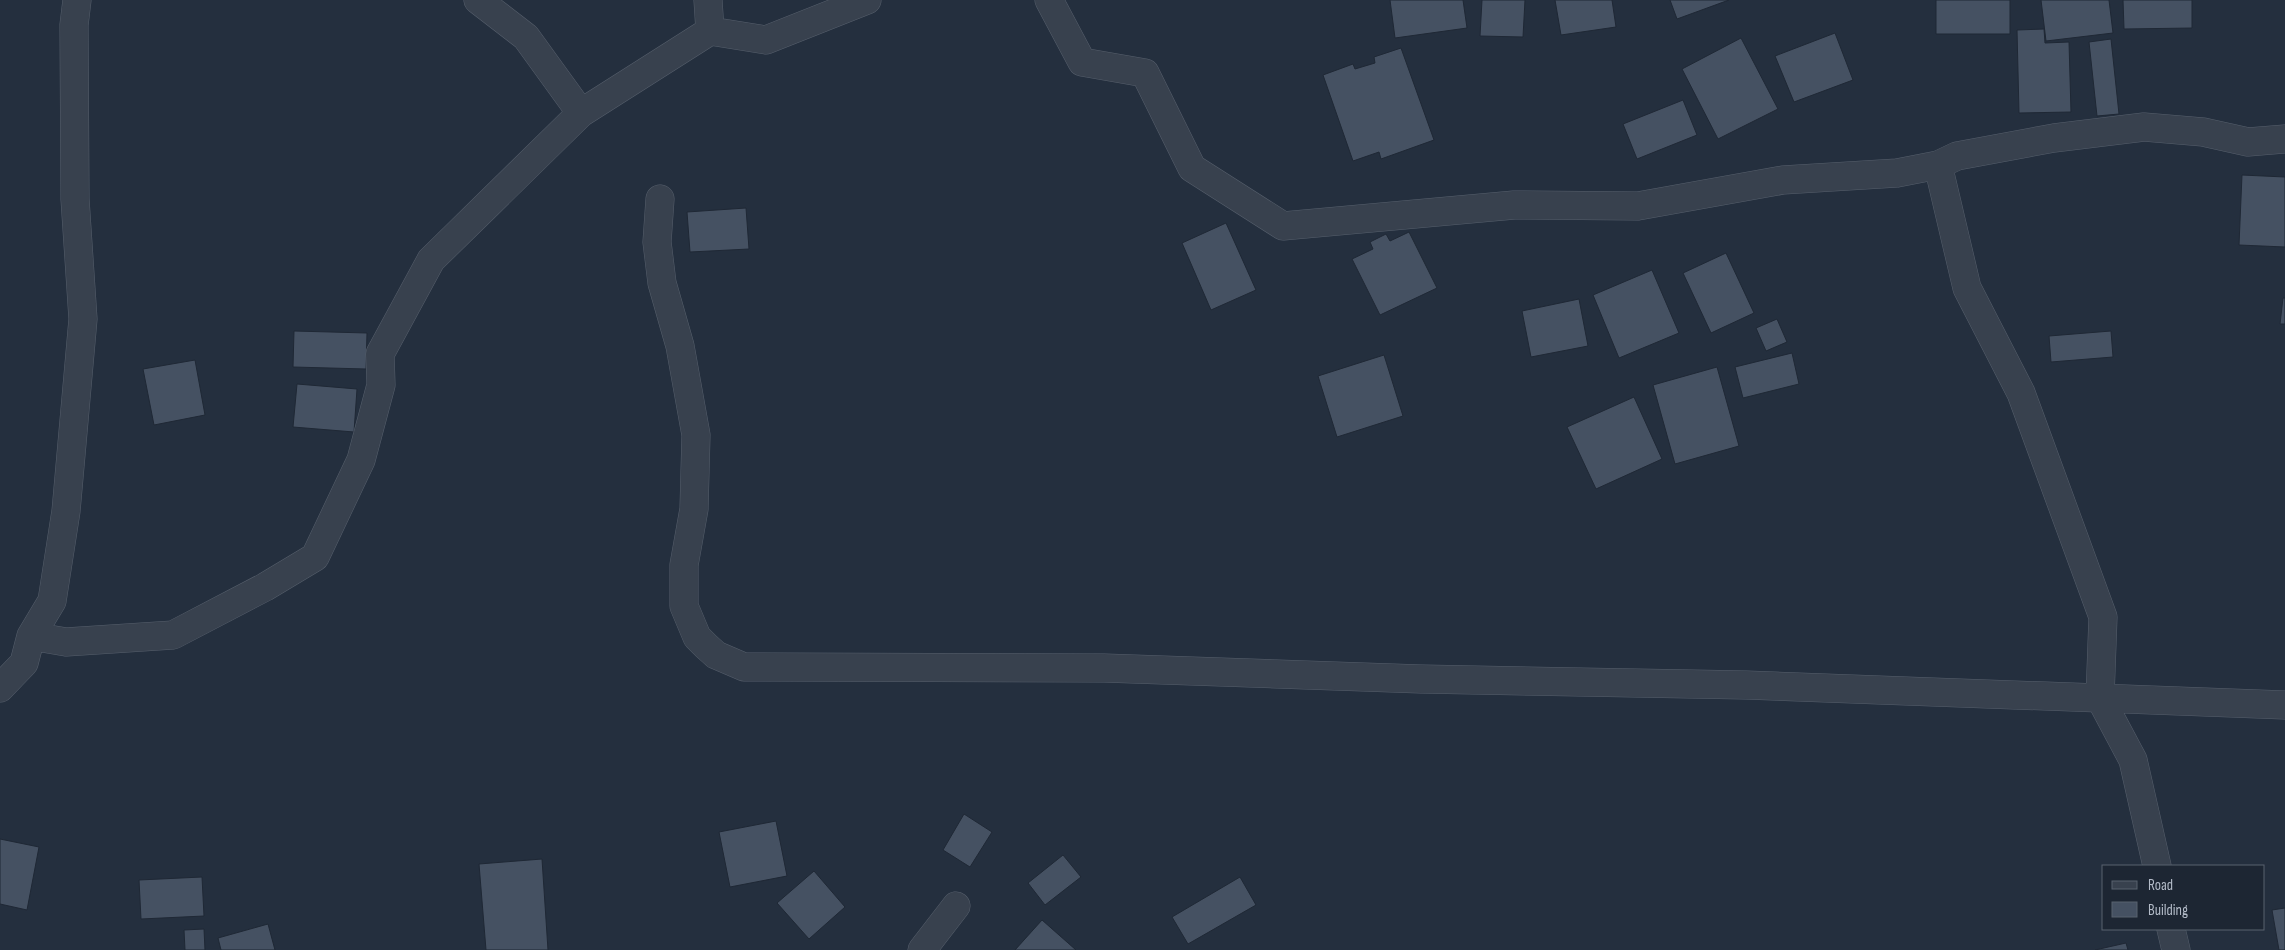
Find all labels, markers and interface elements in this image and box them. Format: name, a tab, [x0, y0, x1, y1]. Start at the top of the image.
legend	[2102, 865, 2265, 930]
text: Road	[2148, 876, 2173, 895]
text: Building	[2148, 901, 2188, 920]

